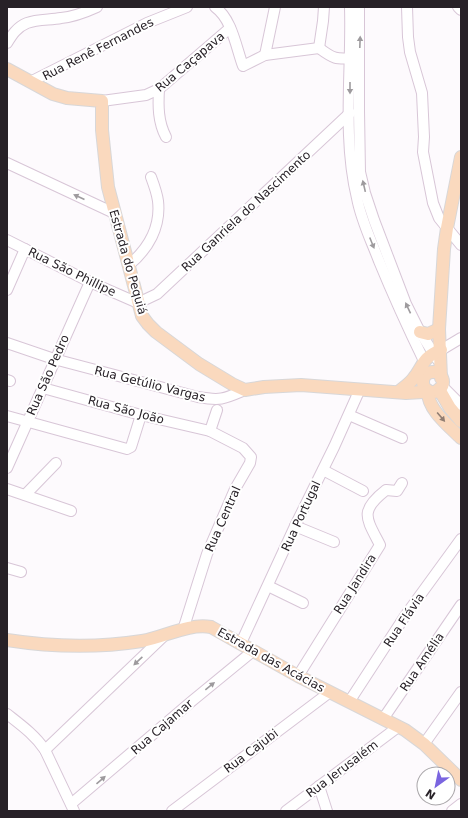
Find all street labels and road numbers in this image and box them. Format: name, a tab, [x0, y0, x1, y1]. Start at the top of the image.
street label: Rua Renê Fernandes	[40, 15, 156, 83]
street label: Rua Caçapava	[153, 29, 227, 95]
street label: Rua Ganriela do Nascimento	[179, 148, 313, 274]
street label: Estrada do Pequiá	[106, 208, 150, 316]
street label: Rua São Phillipe	[26, 245, 118, 299]
street label: Rua São Pedro	[24, 333, 72, 417]
street label: Rua Getúlio Vargas	[93, 363, 207, 405]
street label: Rua São João	[86, 393, 166, 427]
street label: Rua Portugal	[279, 478, 323, 554]
street label: Rua Central	[202, 484, 244, 554]
street label: Rua Jandira	[331, 551, 379, 617]
street label: Rua Flávia	[381, 590, 427, 650]
street label: Estrada das Acácias	[215, 625, 327, 695]
street label: Rua Amélia	[397, 630, 447, 694]
street label: Rua Cajamar	[128, 696, 196, 758]
street label: Rua Cajubi	[221, 726, 281, 776]
street label: Rua Jerusalém	[303, 738, 381, 800]

